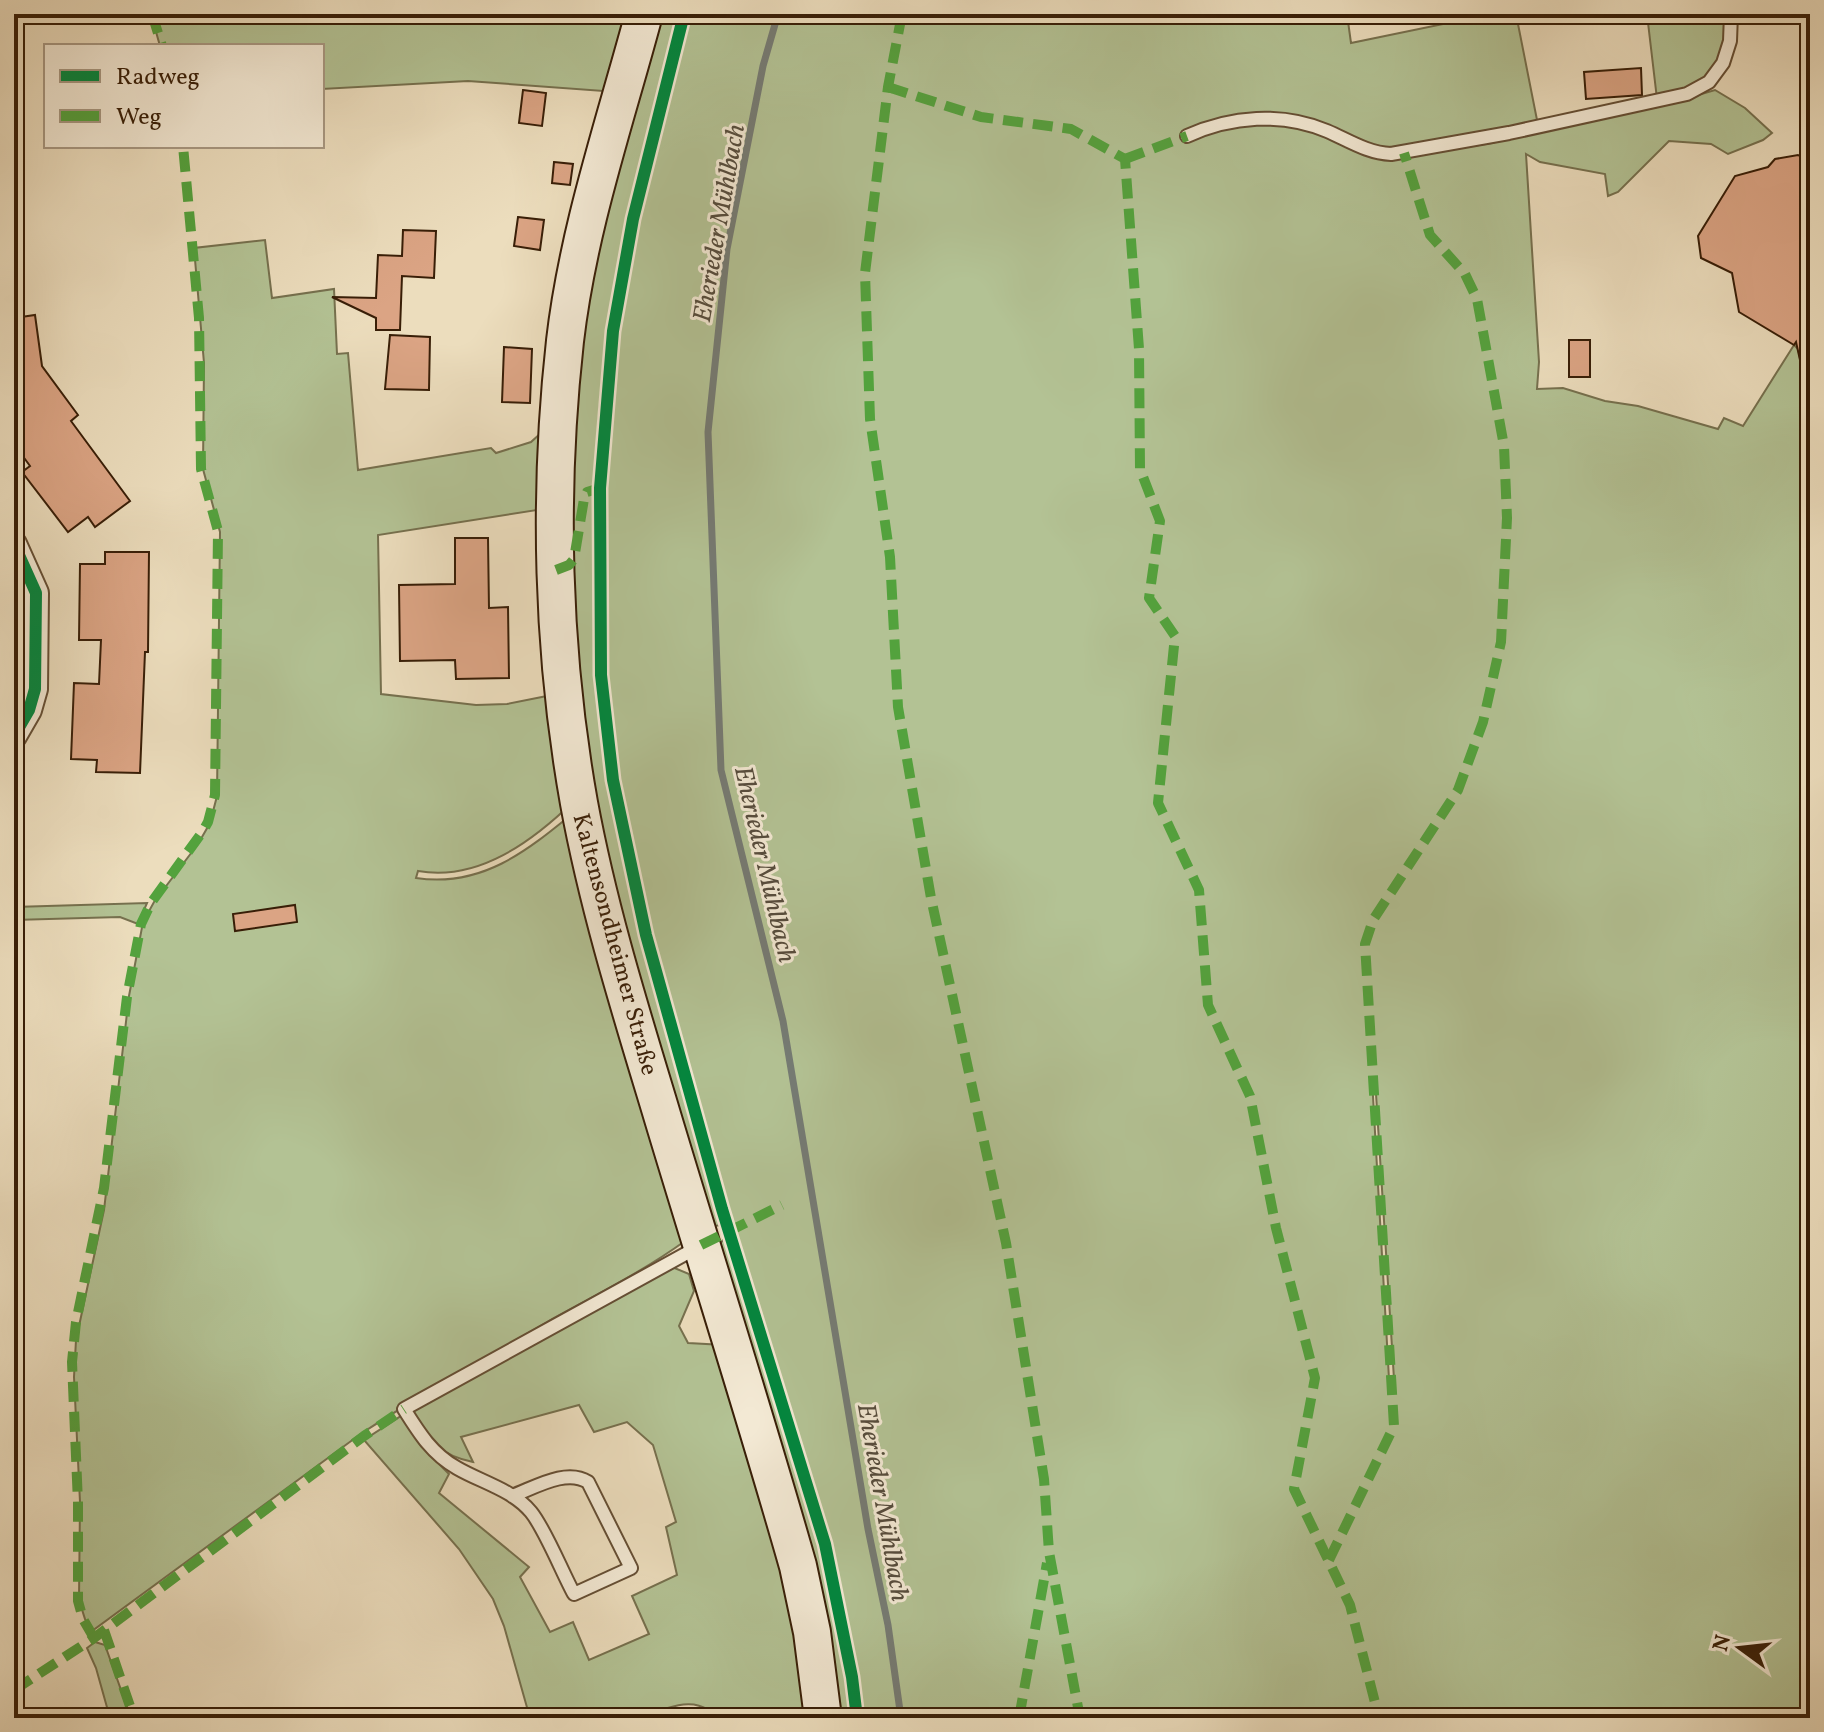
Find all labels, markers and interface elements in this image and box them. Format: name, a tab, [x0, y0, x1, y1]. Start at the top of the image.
legend	[44, 44, 324, 148]
text: Radweg	[116, 61, 200, 95]
text: Weg	[116, 101, 162, 135]
water label: Eherieder Mühlbach	[685, 121, 755, 325]
water label: Eherieder Mühlbach	[724, 763, 804, 966]
street label: Kaltensondheimer Straße	[563, 810, 665, 1079]
water label: Eherieder Mühlbach	[847, 1400, 917, 1604]
north arrow	[1700, 1608, 1780, 1688]
text: N	[1706, 1632, 1740, 1655]

